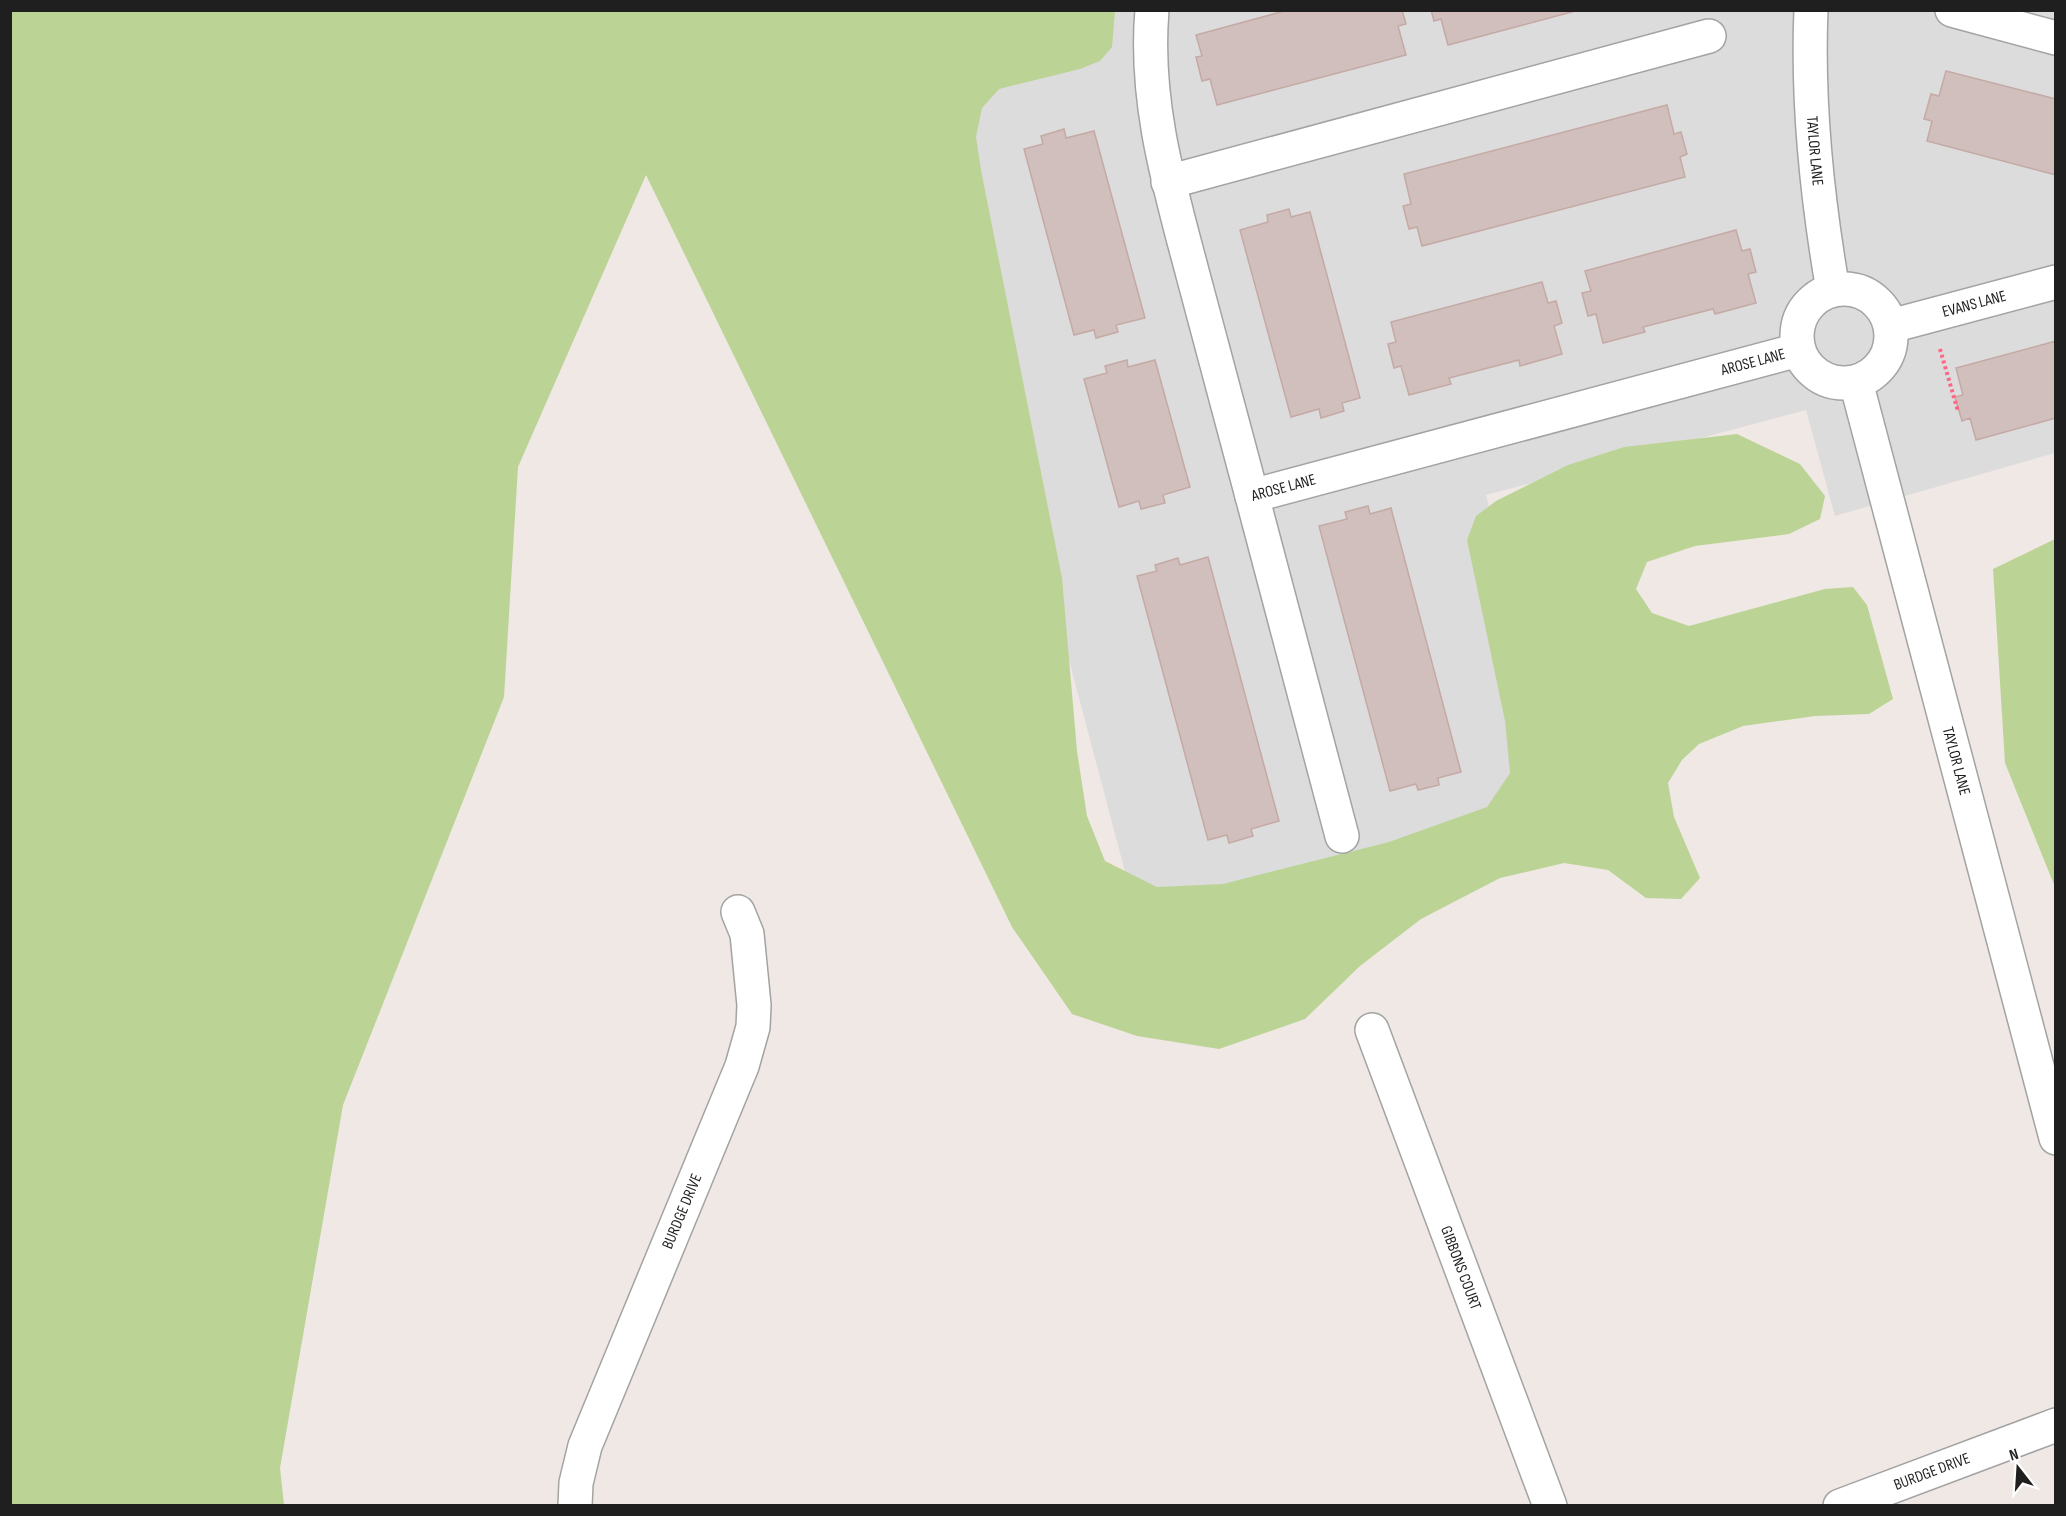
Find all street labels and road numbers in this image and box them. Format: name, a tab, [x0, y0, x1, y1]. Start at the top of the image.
street label: TAYLOR LANE	[1803, 115, 1827, 187]
street label: EVANS LANE	[1940, 286, 2008, 321]
street label: AROSE LANE	[1718, 344, 1787, 380]
street label: AROSE LANE	[1248, 470, 1318, 505]
street label: TAYLOR LANE	[1938, 725, 1974, 797]
street label: BURDGE DRIVE	[658, 1171, 706, 1252]
street label: GIBBONS COURT	[1437, 1223, 1485, 1313]
street label: BURDGE DRIVE	[1891, 1449, 1972, 1494]

